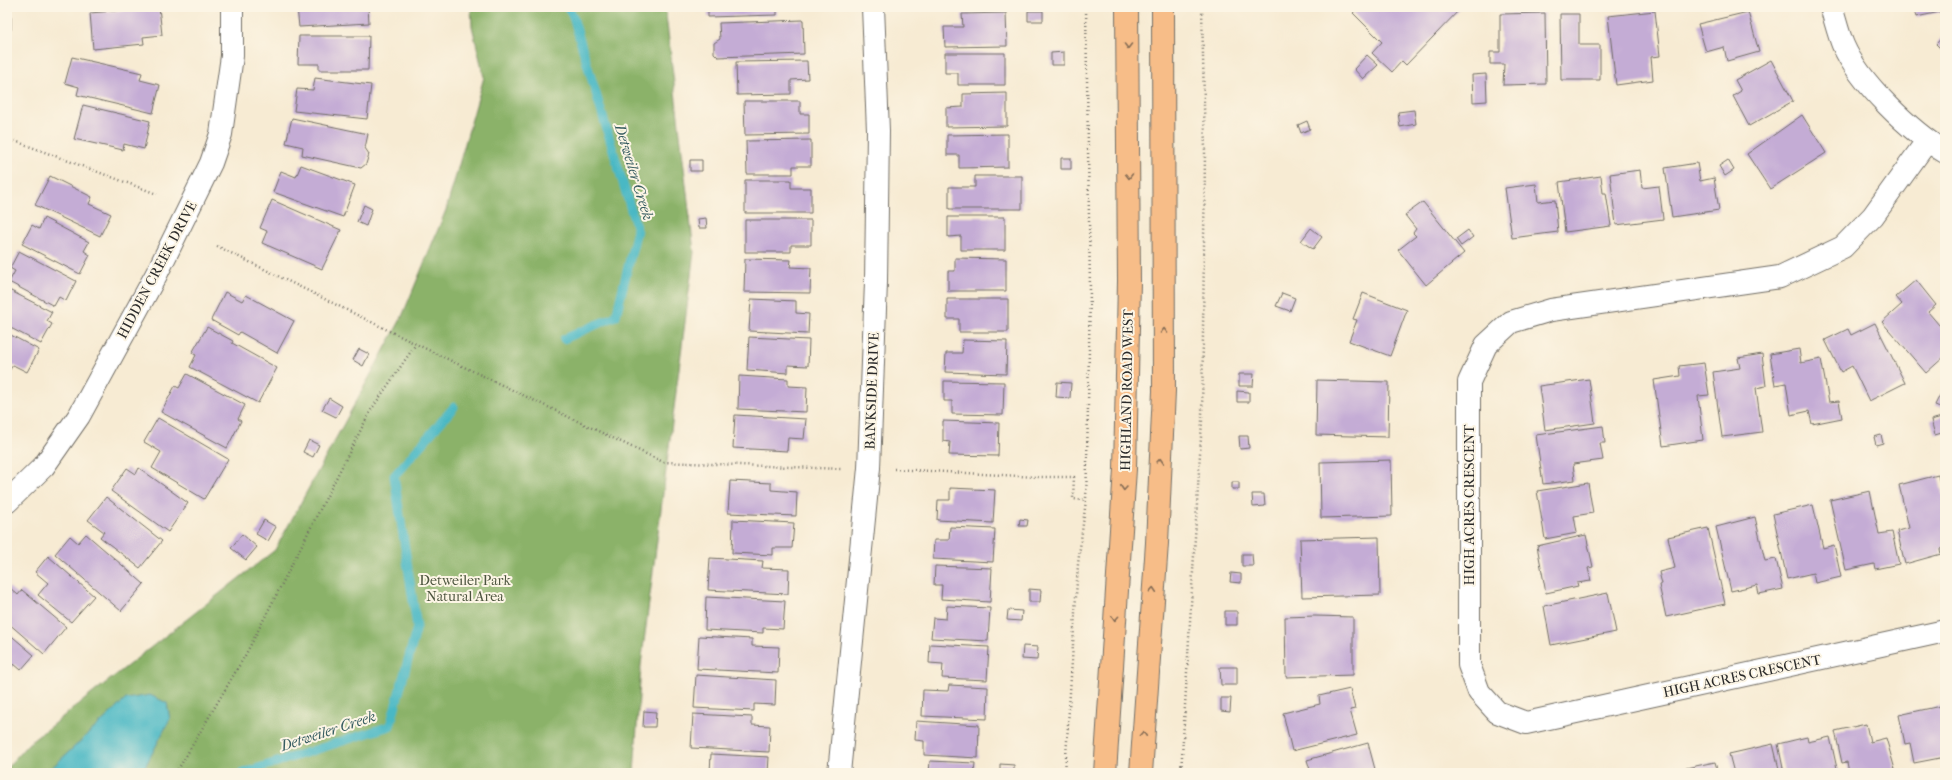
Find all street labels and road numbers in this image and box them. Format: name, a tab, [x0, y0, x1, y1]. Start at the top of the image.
street label: HIDDEN CREEK DRIVE	[113, 198, 201, 342]
street label: HIGHLAND ROAD WEST	[1117, 308, 1137, 471]
street label: BANKSIDE DRIVE	[861, 332, 883, 450]
street label: HIGH ACRES CRESCENT	[1461, 424, 1478, 585]
street label: HIGH ACRES CRESCENT	[1662, 651, 1823, 701]

